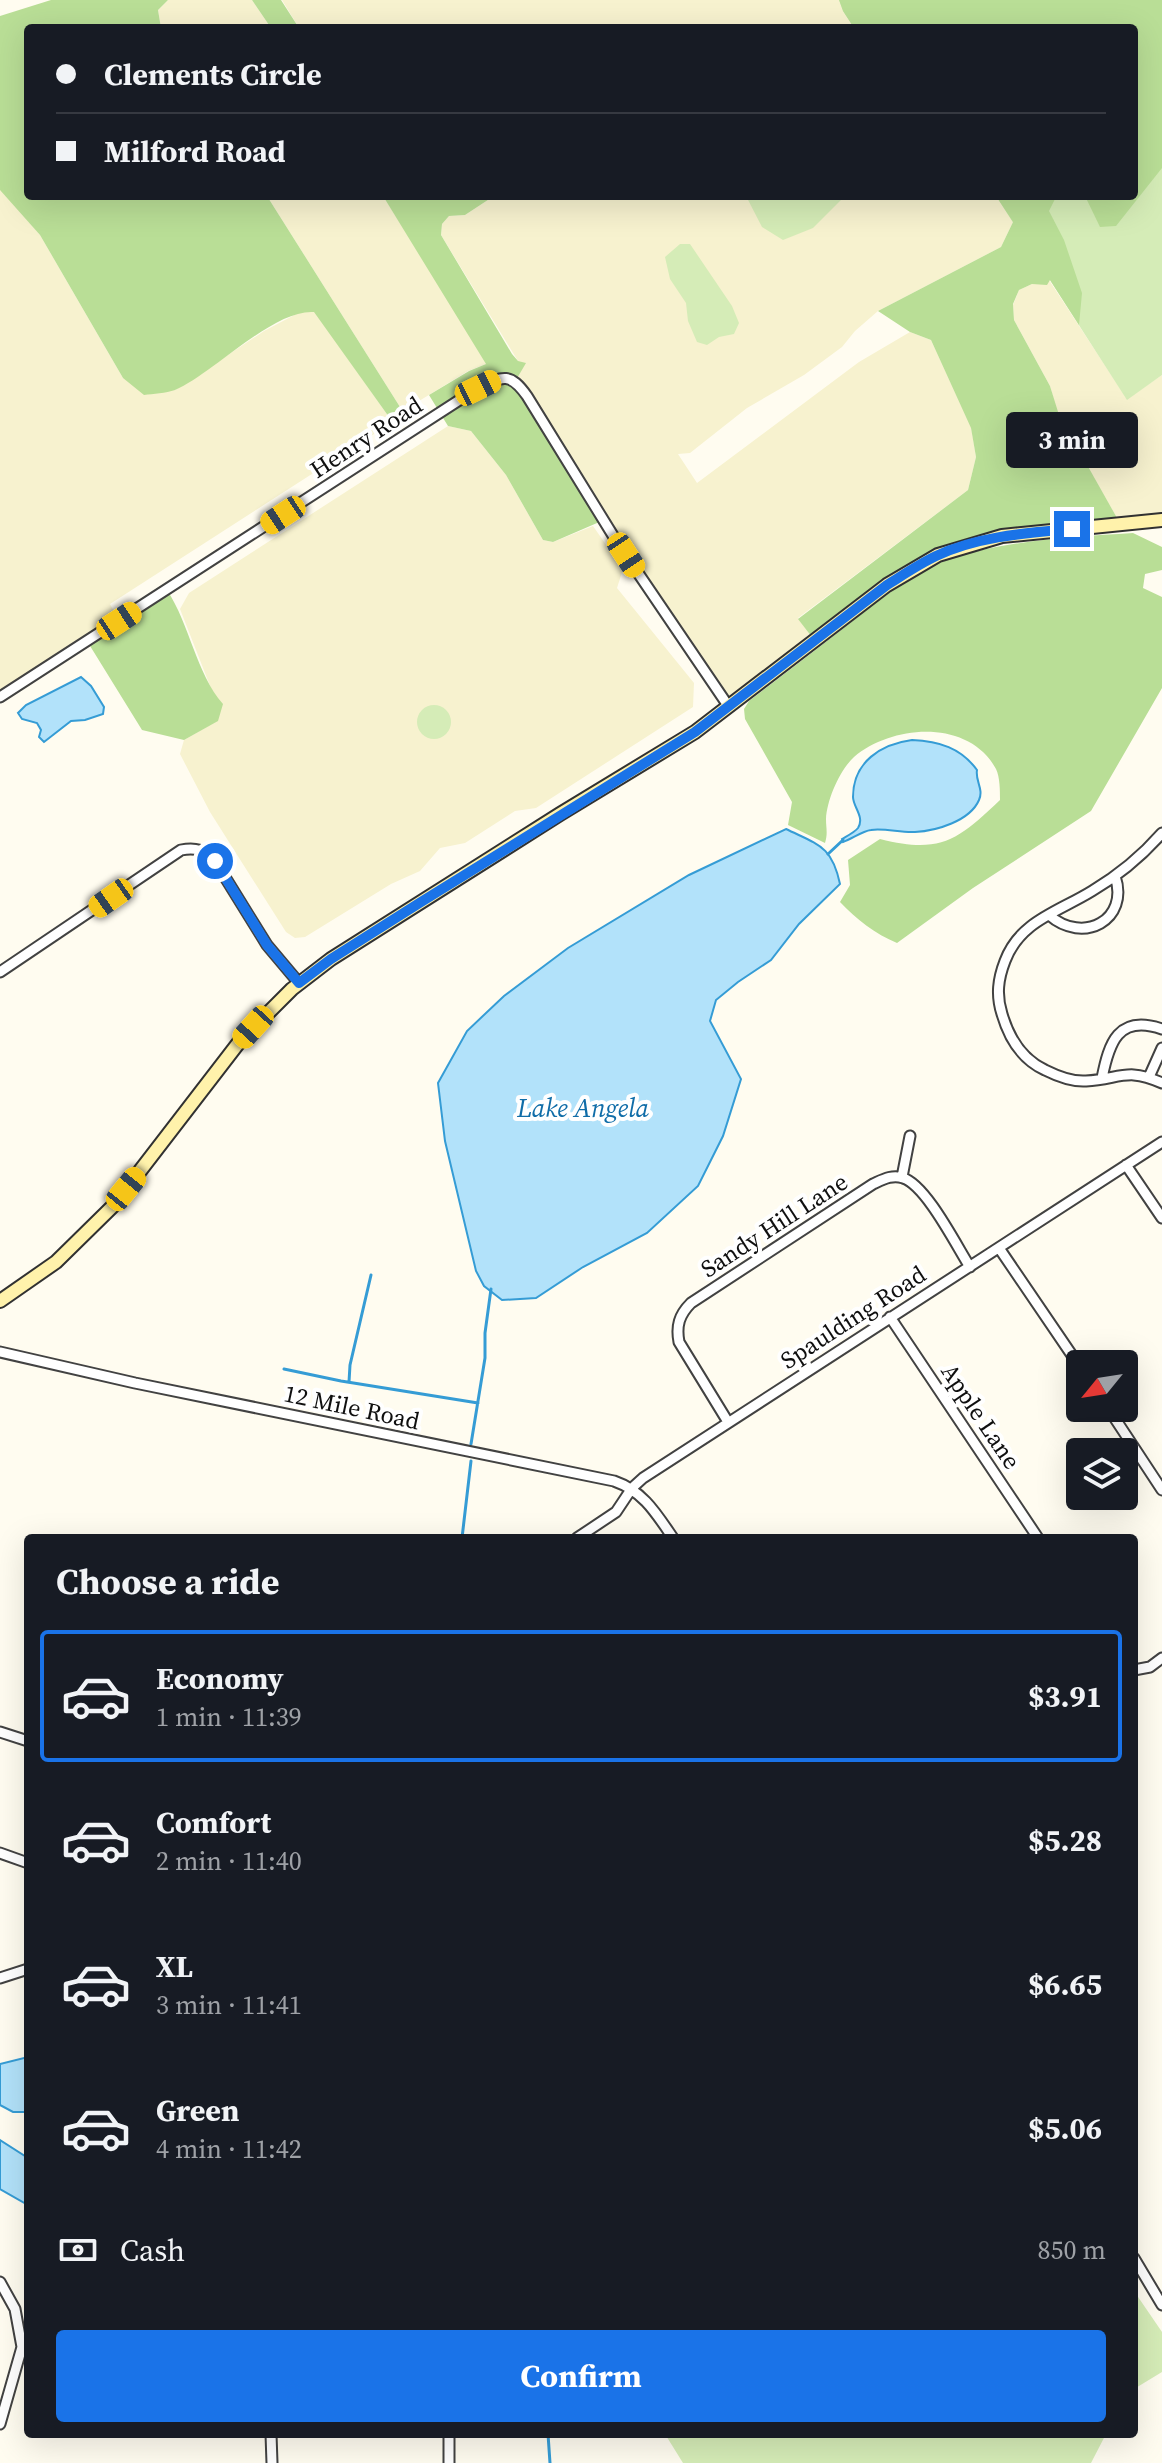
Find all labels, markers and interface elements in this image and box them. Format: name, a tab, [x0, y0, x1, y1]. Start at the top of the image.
text: Clements Circle	[104, 54, 322, 95]
text: Milford Road	[104, 131, 286, 172]
car	[451, 367, 505, 409]
street label: Henry Road	[303, 388, 429, 486]
callout: 3 min	[1006, 413, 1138, 469]
text: 3 min	[1038, 422, 1106, 458]
car	[256, 492, 310, 538]
route end	[1054, 511, 1090, 547]
car	[603, 528, 649, 582]
car	[92, 598, 146, 644]
route start	[197, 843, 233, 879]
car	[84, 874, 138, 922]
car	[228, 1001, 278, 1053]
water label: Lake Angela	[516, 1090, 649, 1126]
car	[102, 1163, 150, 1215]
street label: Sandy Hill Lane	[694, 1165, 854, 1285]
street label: Spaulding Road	[774, 1257, 932, 1376]
north arrow	[1066, 1350, 1138, 1422]
map controls	[1066, 1350, 1138, 1510]
street label: Apple Lane	[934, 1357, 1028, 1475]
street label: 12 Mile Road	[281, 1377, 423, 1438]
button: layers	[1066, 1438, 1138, 1510]
text: Choose a ride	[56, 1557, 279, 1606]
text: Economy	[156, 1658, 284, 1699]
icon: car	[60, 1660, 132, 1732]
text: $3.91	[1028, 1676, 1102, 1717]
text: 1 min · 11:39	[156, 1699, 302, 1735]
text: Comfort	[156, 1802, 271, 1843]
icon: car	[60, 1804, 132, 1876]
text: $5.28	[1028, 1820, 1102, 1861]
text: 2 min · 11:40	[156, 1843, 302, 1879]
text: XL	[156, 1946, 193, 1987]
icon: car	[60, 1948, 132, 2020]
text: $6.65	[1028, 1964, 1102, 2005]
text: 3 min · 11:41	[156, 1987, 302, 2023]
text: Green	[156, 2090, 239, 2131]
icon: car	[60, 2092, 132, 2164]
text: $5.06	[1028, 2108, 1102, 2149]
text: 4 min · 11:42	[156, 2131, 302, 2167]
icon: cash	[56, 2228, 100, 2272]
text: Cash	[120, 2230, 185, 2271]
text: 850 m	[1038, 2232, 1106, 2268]
button: Confirm	[56, 2330, 1106, 2422]

